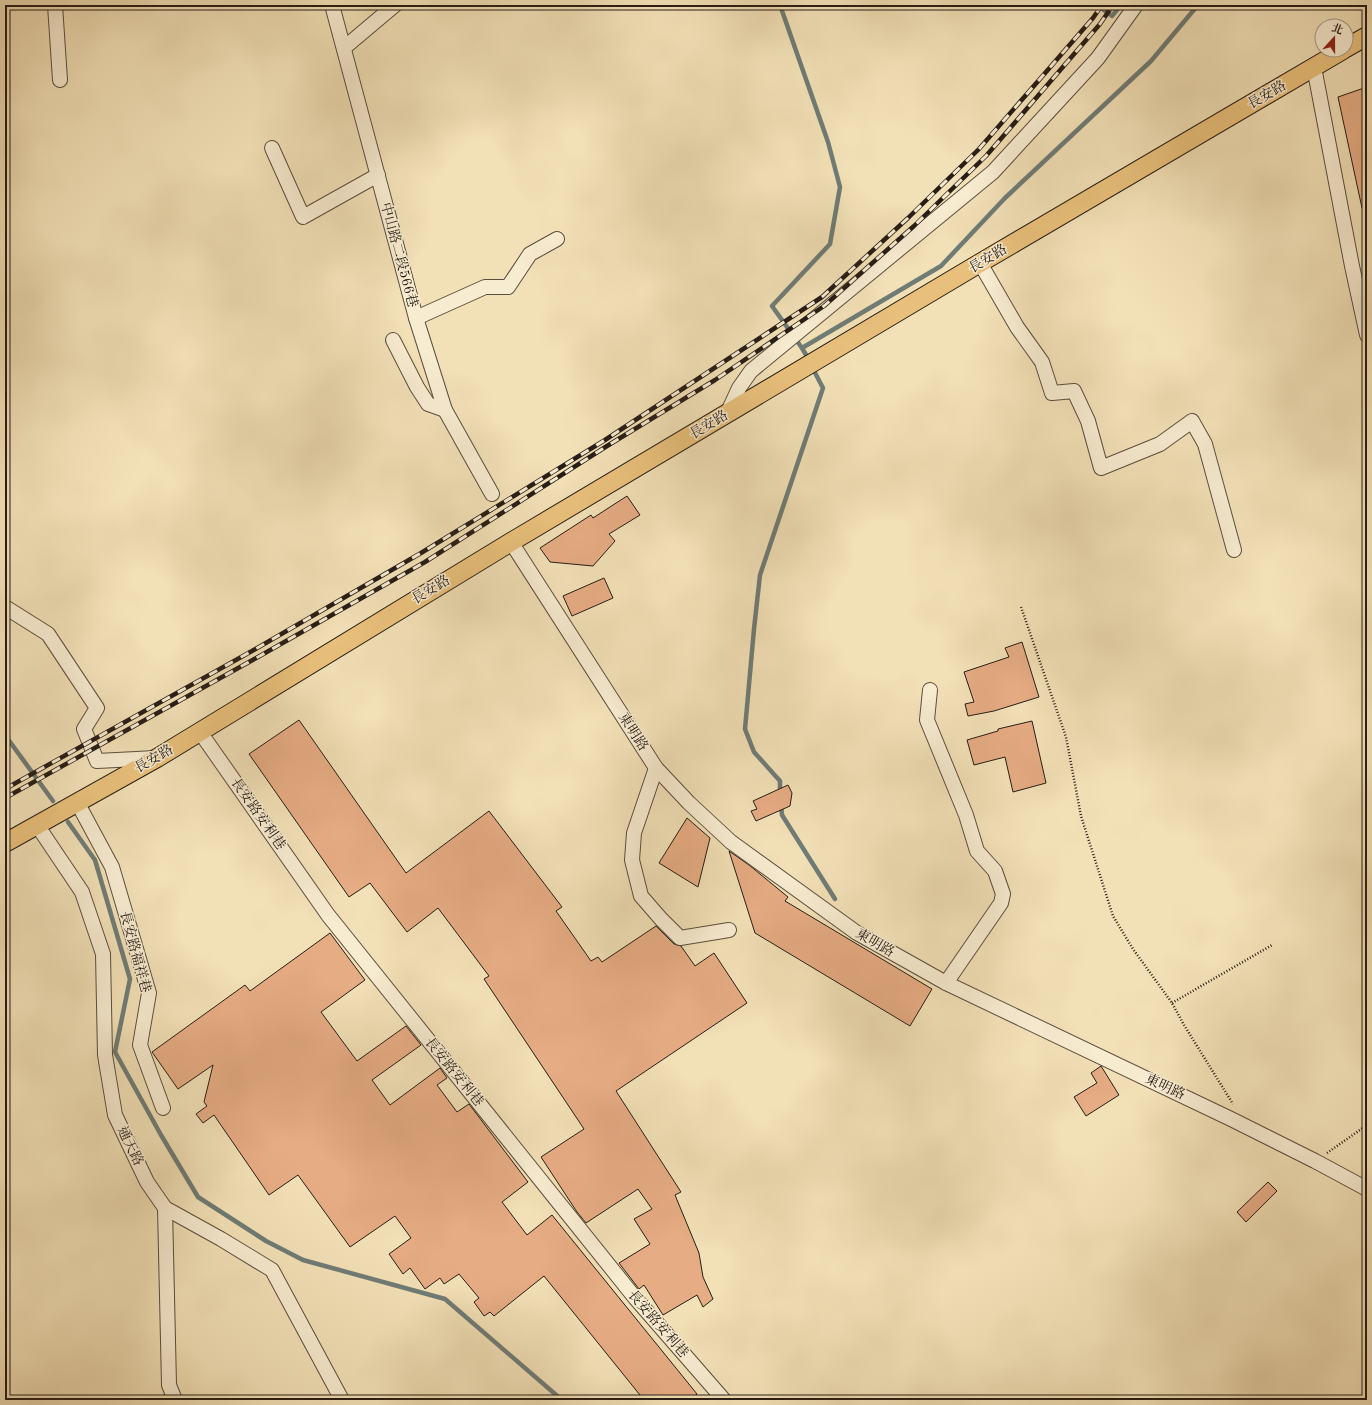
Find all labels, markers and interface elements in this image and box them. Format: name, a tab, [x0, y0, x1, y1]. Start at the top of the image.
north arrow	[1314, 18, 1354, 58]
text: 北	[1330, 21, 1345, 37]
street label: 長安路	[1245, 78, 1289, 112]
street label: 中山路二段566巷	[378, 201, 421, 309]
street label: 長安路	[966, 241, 1010, 276]
street label: 長安路	[687, 407, 731, 442]
street label: 長安路	[409, 572, 453, 607]
street label: 東明路	[616, 710, 651, 753]
street label: 長安路	[132, 742, 176, 776]
street label: 長安路安利巷	[228, 775, 289, 852]
street label: 長安路福祥巷	[117, 909, 154, 994]
street label: 東明路	[853, 926, 897, 960]
street label: 長安路安利巷	[422, 1034, 487, 1109]
street label: 東明路	[1143, 1071, 1187, 1102]
street label: 通天路	[115, 1124, 146, 1168]
street label: 長安路安利巷	[625, 1287, 692, 1360]

